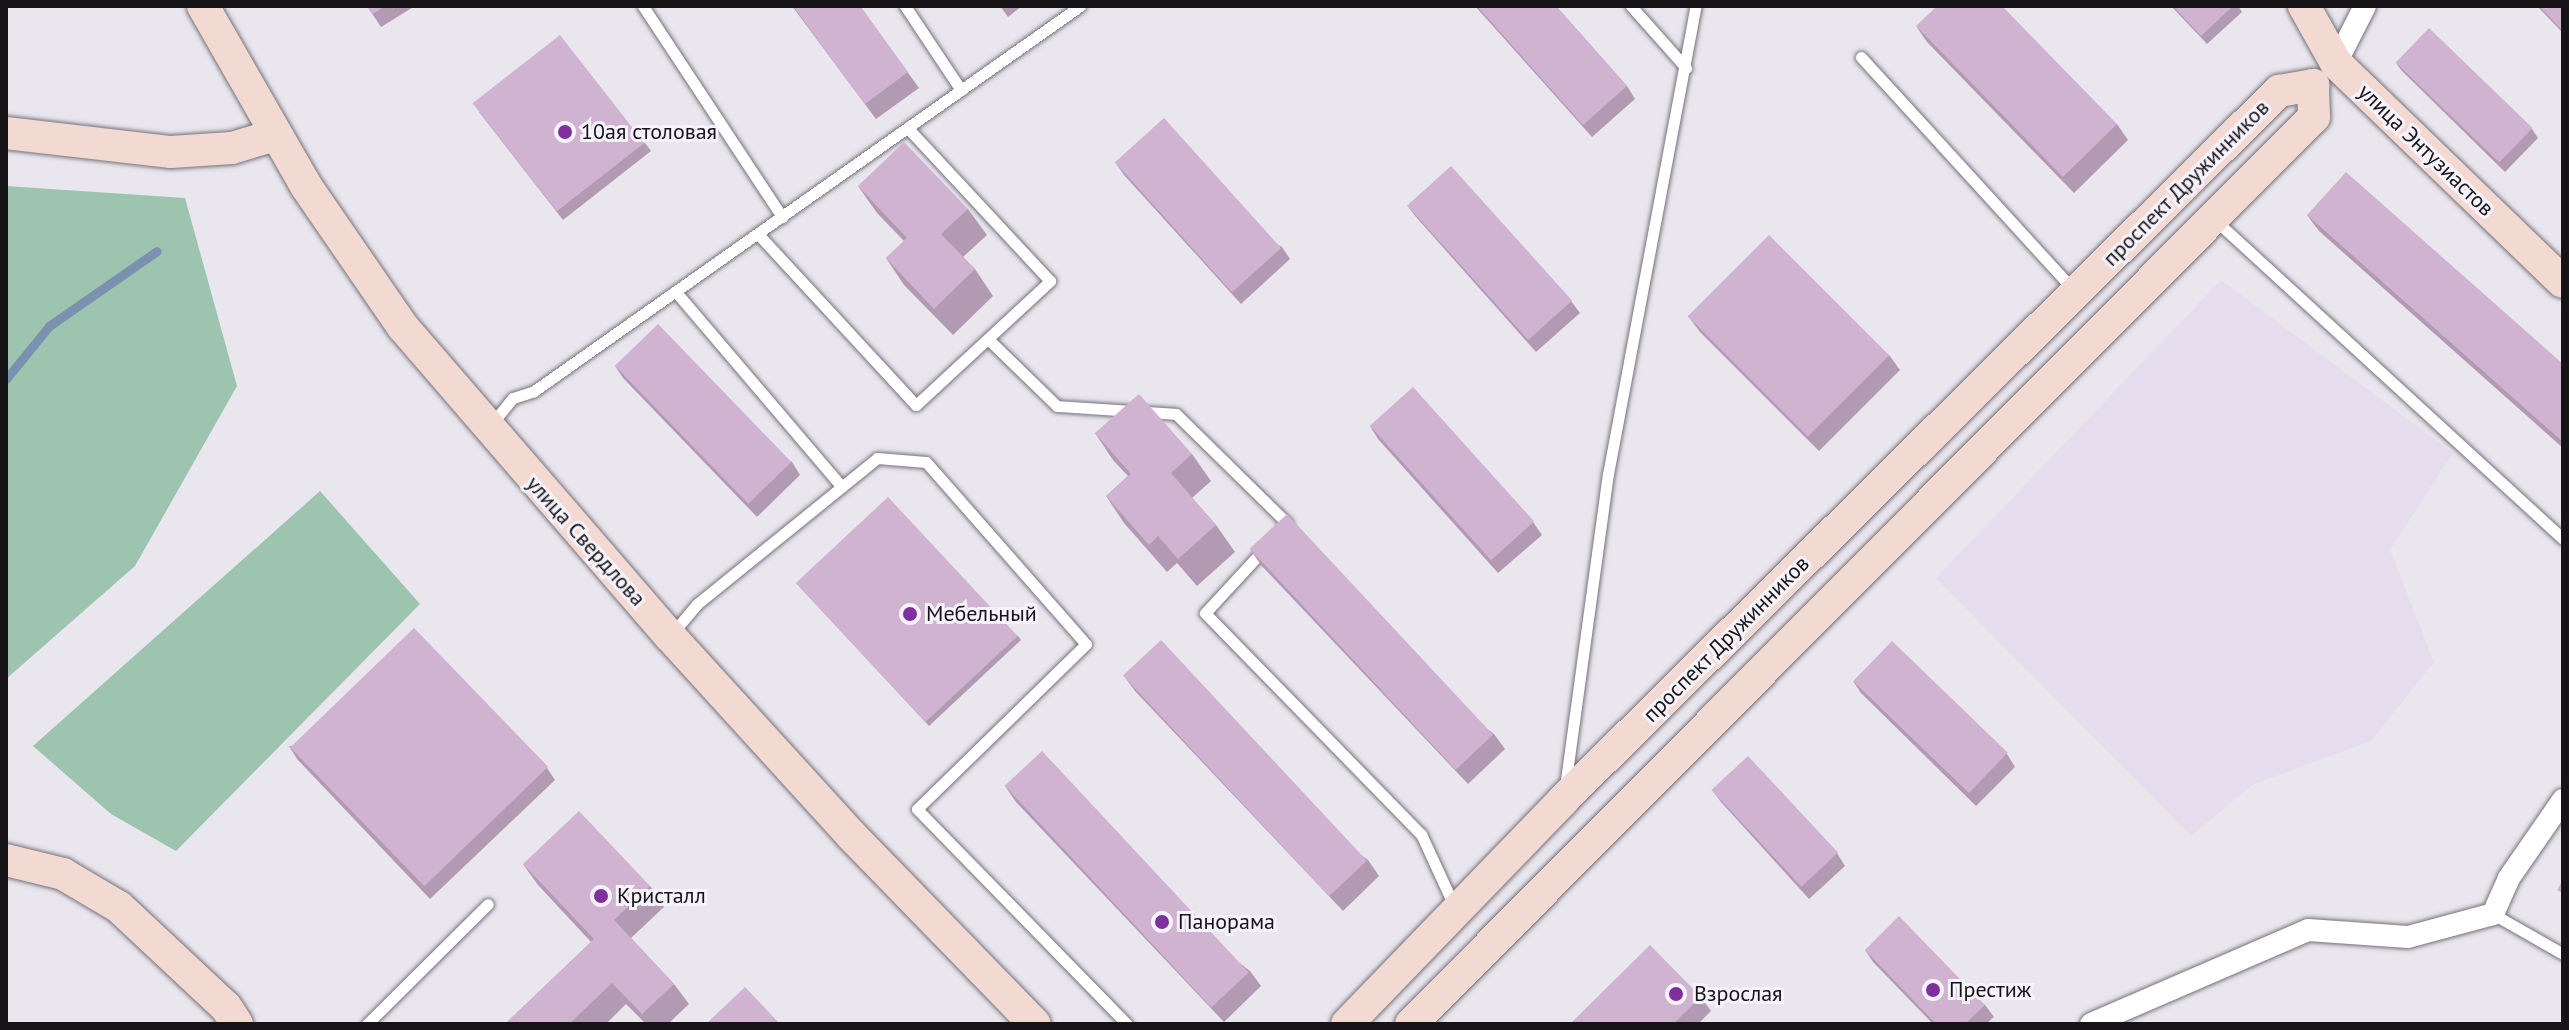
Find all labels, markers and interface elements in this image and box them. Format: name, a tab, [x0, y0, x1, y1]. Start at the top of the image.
street label: улица Энтузиастов	[2353, 78, 2499, 222]
street label: проспект Дружинников	[2097, 94, 2275, 272]
place label: 10ая столовая	[581, 119, 717, 145]
marker: 10ая столовая	[556, 123, 574, 141]
street label: улица Свердлова	[521, 471, 651, 611]
street label: проспект Дружинников	[1637, 550, 1815, 728]
place label: Мебельный	[926, 601, 1037, 627]
marker: Мебельный	[901, 605, 919, 623]
place label: Кристалл	[617, 883, 706, 909]
marker: Кристалл	[592, 887, 610, 905]
place label: Панорама	[1178, 909, 1275, 935]
marker: Панорама	[1153, 913, 1171, 931]
place label: Престиж	[1949, 977, 2031, 1003]
place label: Взрослая	[1694, 981, 1783, 1007]
marker: Престиж	[1924, 981, 1942, 999]
marker: Взрослая	[1665, 983, 1687, 1005]

